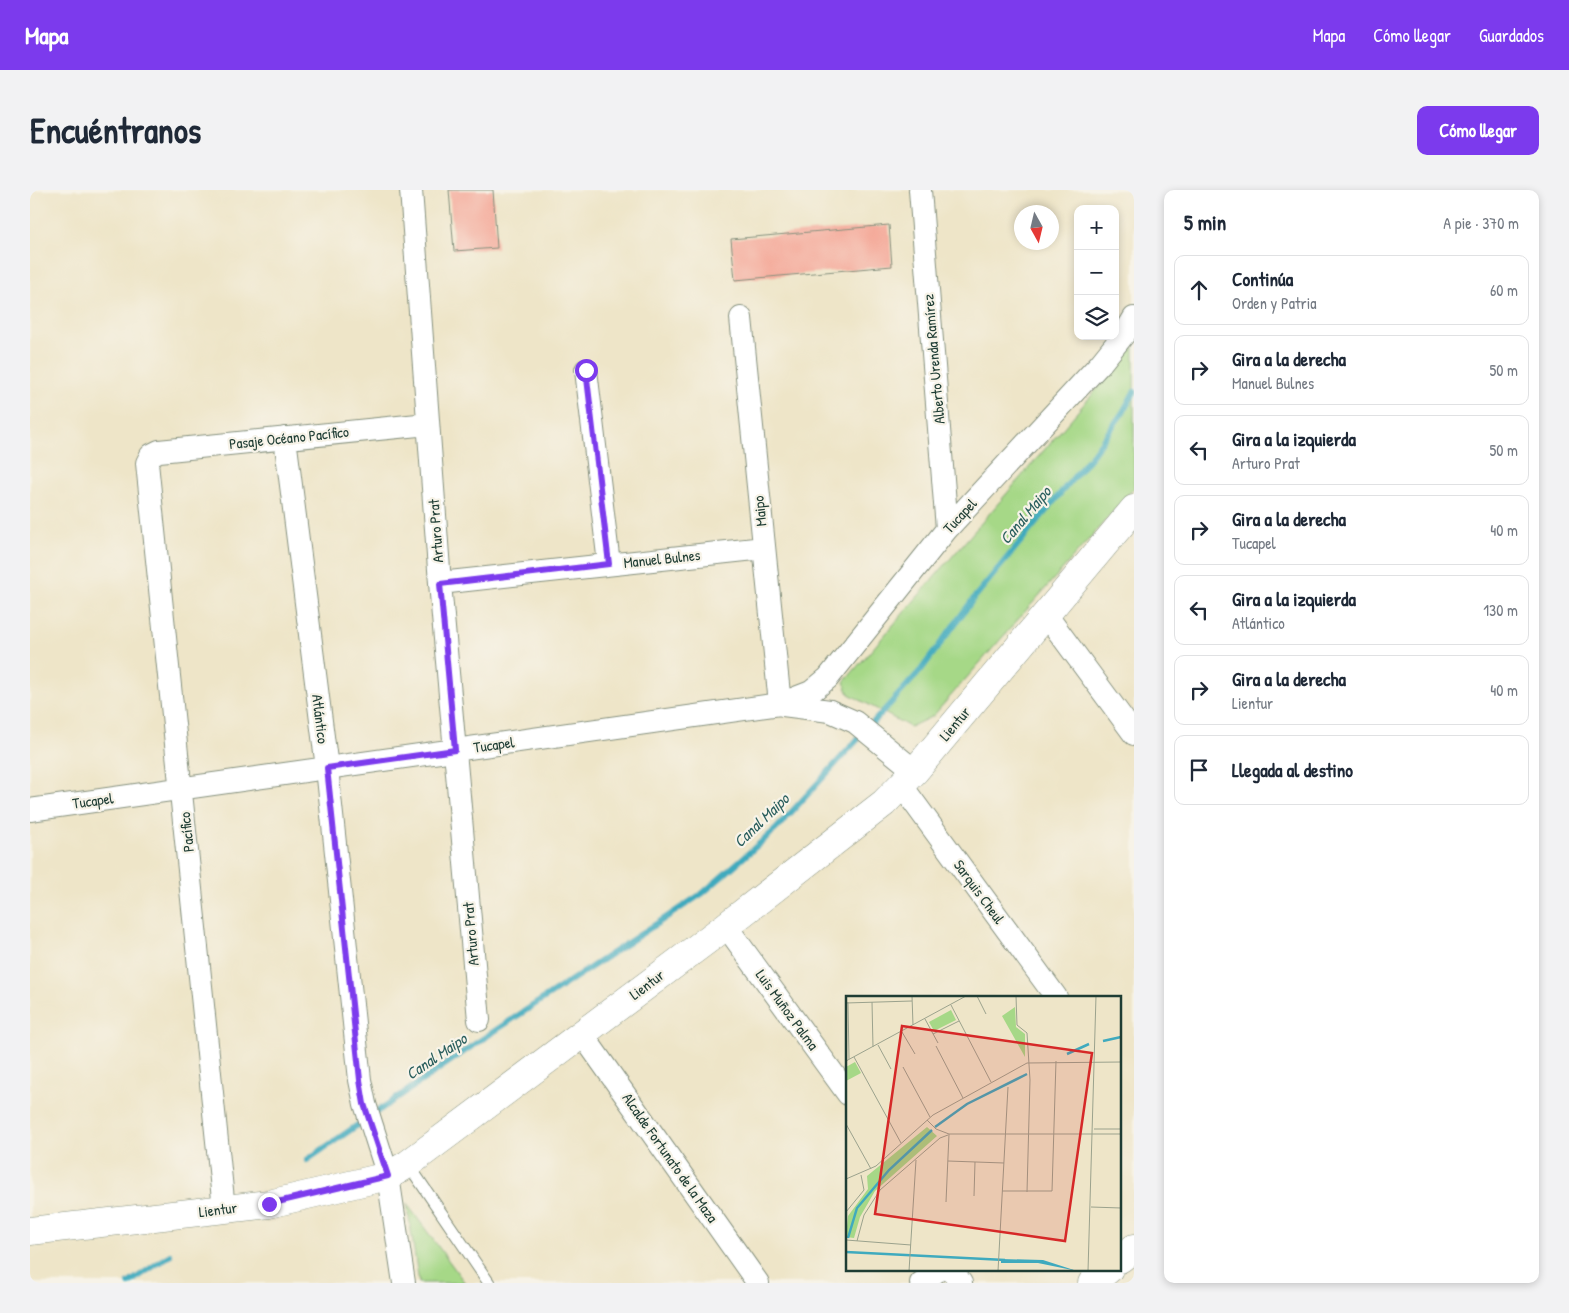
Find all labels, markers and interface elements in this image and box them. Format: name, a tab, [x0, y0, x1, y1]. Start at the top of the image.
text: Mapa	[25, 19, 68, 51]
text: Mapa	[1313, 23, 1345, 48]
text: Cómo llegar	[1373, 23, 1451, 48]
text: Guardados	[1479, 23, 1544, 48]
button: Cómo llegar	[1417, 106, 1539, 155]
text: Encuéntranos	[30, 107, 201, 154]
north arrow	[1014, 205, 1059, 250]
map controls	[1074, 205, 1119, 340]
button: +	[1074, 205, 1119, 250]
text: 5 min	[1184, 208, 1226, 237]
text: A pie · 370 m	[1443, 212, 1519, 234]
button: −	[1074, 250, 1119, 295]
text: Continúa	[1232, 266, 1293, 292]
icon: ahead	[1185, 276, 1213, 304]
text: 60 m	[1490, 279, 1518, 301]
text: Orden y Patria	[1232, 292, 1317, 314]
street label: Alberto Urenda Ramírez	[917, 293, 950, 425]
button: layers	[1074, 295, 1119, 340]
text: Gira a la derecha	[1232, 346, 1346, 372]
icon: right	[1185, 356, 1213, 384]
route start	[575, 359, 598, 382]
text: 50 m	[1490, 359, 1518, 381]
text: Manuel Bulnes	[1232, 372, 1314, 394]
street label: Pasaje Océano Pacífico	[228, 421, 350, 454]
text: Gira a la izquierda	[1232, 426, 1356, 452]
icon: left	[1185, 436, 1213, 464]
text: 50 m	[1490, 439, 1518, 461]
text: Arturo Prat	[1232, 452, 1300, 474]
water label: Canal Maipo	[994, 480, 1057, 549]
street label: Tucapel	[938, 493, 981, 538]
street label: Maipo	[747, 495, 772, 527]
street label: Arturo Prat	[423, 498, 448, 563]
text: Gira a la derecha	[1232, 506, 1346, 532]
icon: right	[1185, 516, 1213, 544]
text: 40 m	[1490, 519, 1518, 541]
text: Tucapel	[1232, 532, 1276, 554]
street label: Manuel Bulnes	[622, 544, 702, 573]
text: Gira a la izquierda	[1232, 586, 1356, 612]
icon: left	[1185, 596, 1213, 624]
text: 130 m	[1483, 599, 1518, 621]
text: Atlántico	[1232, 612, 1285, 634]
text: Gira a la derecha	[1232, 666, 1346, 692]
icon: right	[1185, 676, 1213, 704]
text: 40 m	[1490, 679, 1518, 701]
text: Lientur	[1232, 692, 1273, 714]
street label: Atlántico	[307, 693, 334, 745]
street label: Lientur	[934, 702, 975, 745]
street label: Tucapel	[472, 731, 516, 758]
icon: arrive	[1185, 756, 1213, 784]
text: Llegada al destino	[1232, 757, 1353, 783]
street label: Tucapel	[71, 787, 115, 814]
water label: Canal Maipo	[728, 787, 795, 852]
street label: Pacífico	[174, 811, 199, 853]
street label: Sarquis Cheul	[949, 855, 1010, 928]
street label: Arturo Prat	[457, 901, 484, 967]
street label: Lientur	[625, 964, 669, 1005]
street label: Luis Muñoz Palma	[751, 965, 824, 1054]
inset map	[846, 996, 1122, 1270]
water label: Canal Maipo	[401, 1027, 472, 1084]
street label: Alcalde Fortunato de la Maza	[618, 1089, 723, 1227]
route end	[258, 1193, 281, 1216]
street label: Lientur	[197, 1197, 239, 1222]

